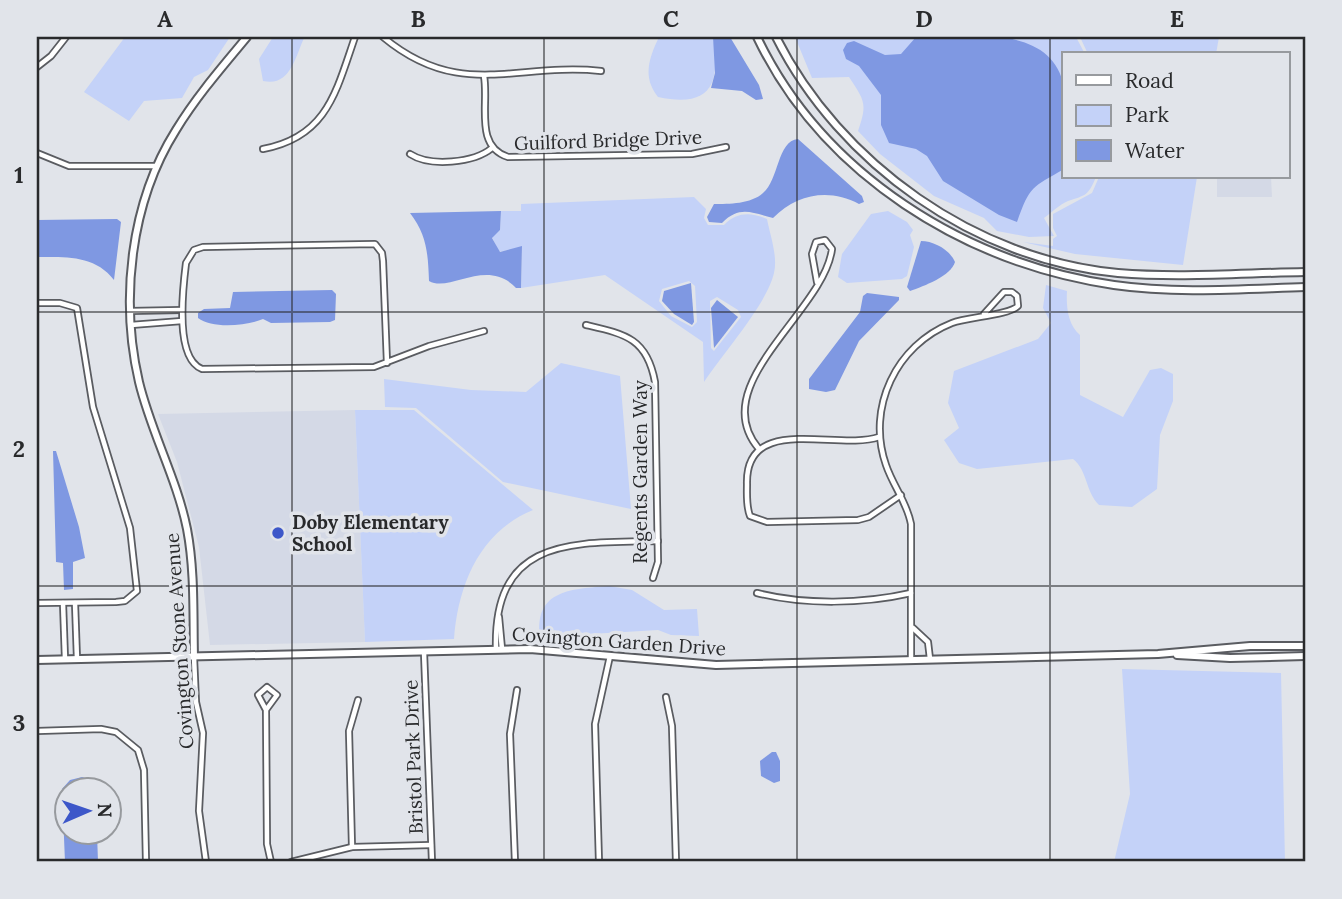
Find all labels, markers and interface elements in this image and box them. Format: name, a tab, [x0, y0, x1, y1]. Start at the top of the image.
text: A	[157, 4, 173, 33]
text: B	[410, 4, 426, 33]
text: C	[663, 4, 679, 33]
text: D	[915, 4, 933, 33]
text: E	[1170, 4, 1184, 33]
legend	[1062, 52, 1290, 178]
text: Road	[1125, 67, 1174, 94]
text: Park	[1125, 101, 1169, 128]
street label: Guilford Bridge Drive	[514, 125, 702, 155]
text: Water	[1125, 137, 1184, 164]
text: 1	[14, 160, 24, 189]
street label: Regents Garden Way	[628, 380, 652, 564]
text: 2	[13, 434, 25, 463]
place label: Doby Elementary School	[292, 510, 449, 556]
marker: Doby Elementary School	[270, 525, 286, 541]
street label: Covington Stone Avenue	[159, 532, 199, 750]
street label: Covington Garden Drive	[511, 622, 727, 660]
street label: Bristol Park Drive	[398, 679, 428, 835]
text: 3	[13, 708, 25, 737]
north arrow	[52, 776, 122, 846]
text: N	[93, 803, 117, 818]

